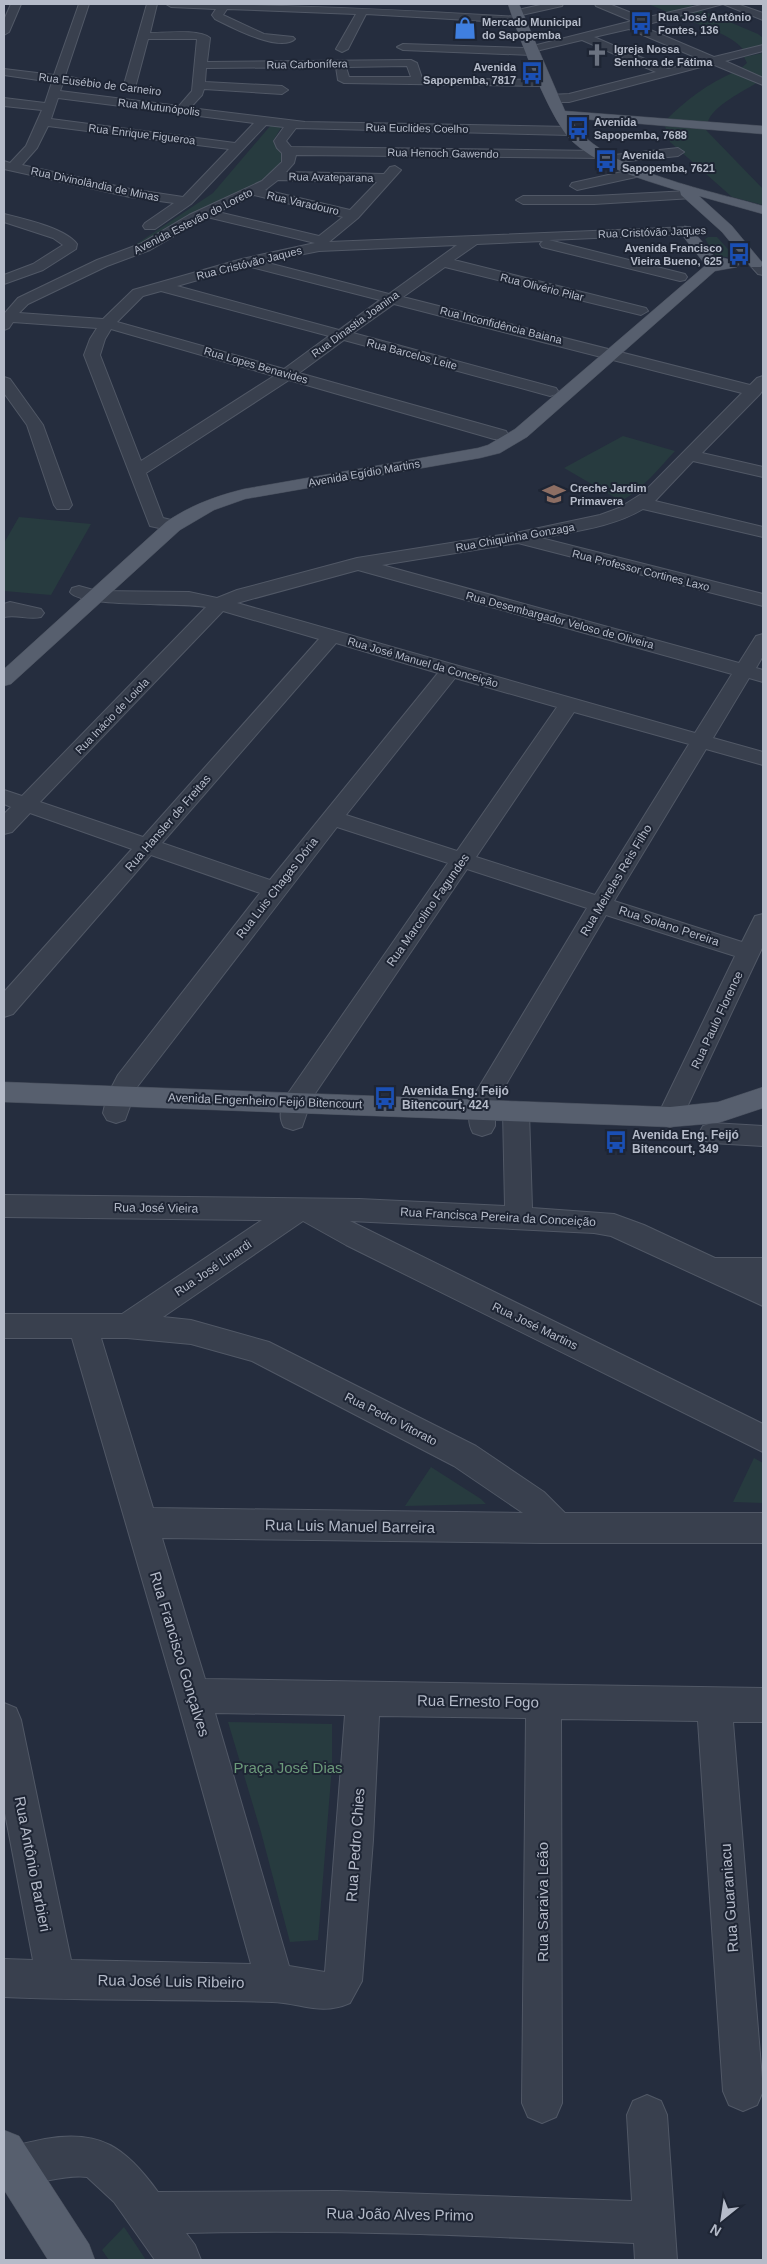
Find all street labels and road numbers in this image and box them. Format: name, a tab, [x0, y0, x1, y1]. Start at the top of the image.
street label: Rua Carbonífera	[266, 57, 349, 71]
street label: Rua Eusébio de Carneiro	[38, 71, 162, 97]
street label: Rua Mutunópolis	[117, 96, 201, 118]
street label: Rua Enrique Figueroa	[88, 121, 197, 147]
street label: Rua Euclides Coelho	[366, 121, 468, 135]
street label: Rua Henoch Gawendo	[387, 146, 499, 160]
street label: Rua Divinolândia de Minas	[30, 165, 161, 204]
street label: Rua Avateparana	[288, 170, 374, 184]
street label: Avenida Estevão do Loreto	[132, 186, 254, 256]
street label: Rua Varadouro	[266, 189, 340, 217]
street label: Rua Cristóvão Jaques	[598, 224, 707, 240]
street label: Rua Cristóvão Jaques	[195, 244, 303, 282]
street label: Rua Olivério Pilar	[499, 271, 585, 303]
street label: Rua Dinastia Joanina	[309, 288, 402, 360]
street label: Rua Inconfidência Baiana	[439, 304, 564, 346]
street label: Rua Barcelos Leite	[366, 336, 458, 372]
street label: Rua Lopes Benavides	[203, 344, 310, 386]
street label: Avenida Egídio Martins	[307, 457, 421, 489]
street label: Rua Chiquinha Gonzaga	[455, 520, 576, 553]
street label: Rua Professor Cortines Laxo	[571, 547, 711, 593]
street label: Rua Desembargador Veloso de Oliveira	[465, 589, 656, 651]
street label: Rua José Manuel da Conceição	[346, 635, 500, 689]
street label: Rua Inácio de Loiola	[73, 675, 152, 756]
street label: Rua Hansler de Freitas	[122, 772, 214, 874]
street label: Rua Meireles Reis Filho	[577, 822, 655, 938]
street label: Rua Luis Chagas Dória	[233, 835, 321, 941]
street label: Rua Marcolino Fagundes	[384, 851, 472, 969]
street label: Rua Solano Pereira	[617, 903, 721, 949]
street label: Rua Paulo Florence	[688, 969, 746, 1071]
street label: Avenida Engenheiro Feijó Bitencourt	[168, 1091, 363, 1111]
street label: Rua José Vieira	[114, 1200, 199, 1216]
street label: Rua Francisca Pereira da Conceição	[400, 1205, 597, 1229]
street label: Rua José Linardi	[172, 1237, 254, 1299]
street label: Rua José Martins	[490, 1299, 580, 1353]
street label: Rua Pedro Vitorato	[342, 1390, 440, 1449]
street label: Rua Luis Manuel Barreira	[265, 1516, 436, 1536]
street label: Rua Francisco Gonçalves	[147, 1569, 213, 1739]
street label: Rua Ernesto Fogo	[417, 1691, 539, 1711]
street label: Rua Pedro Chies	[343, 1787, 367, 1903]
street label: Rua Antônio Barbieri	[12, 1795, 54, 1933]
street label: Rua Saraiva Leão	[534, 1842, 551, 1962]
street label: Rua Guaraniacu	[717, 1843, 741, 1953]
street label: Rua José Luis Ribeiro	[97, 1971, 245, 1991]
street label: Rua João Alves Primo	[326, 2204, 474, 2224]

